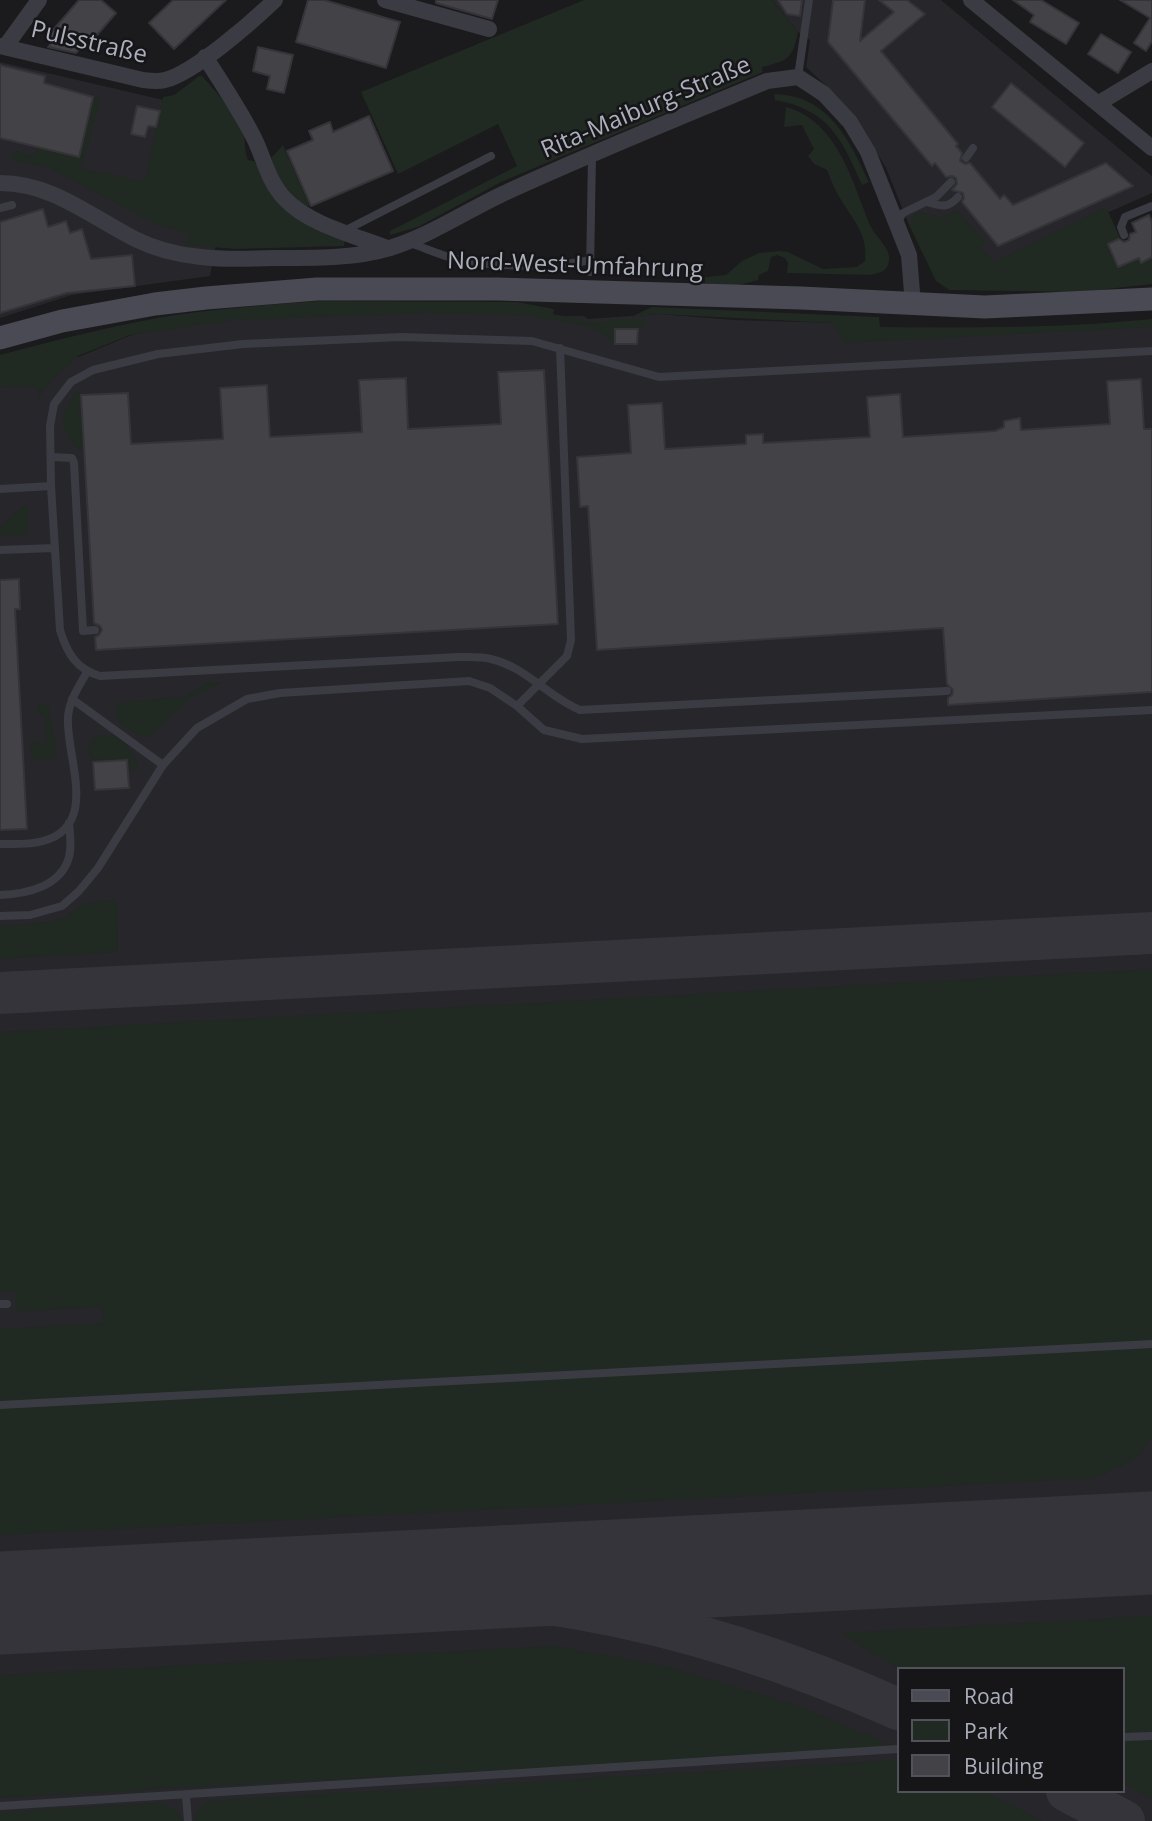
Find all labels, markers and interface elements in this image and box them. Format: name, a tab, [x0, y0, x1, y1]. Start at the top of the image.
street label: Pulsstraße	[28, 16, 150, 70]
street label: Rita-Maiburg-Straße	[537, 51, 755, 165]
street label: Nord-West-Umfahrung	[446, 247, 704, 285]
legend	[897, 1667, 1124, 1793]
text: Road	[964, 1682, 1014, 1710]
text: Park	[964, 1717, 1008, 1745]
text: Building	[964, 1752, 1043, 1780]

